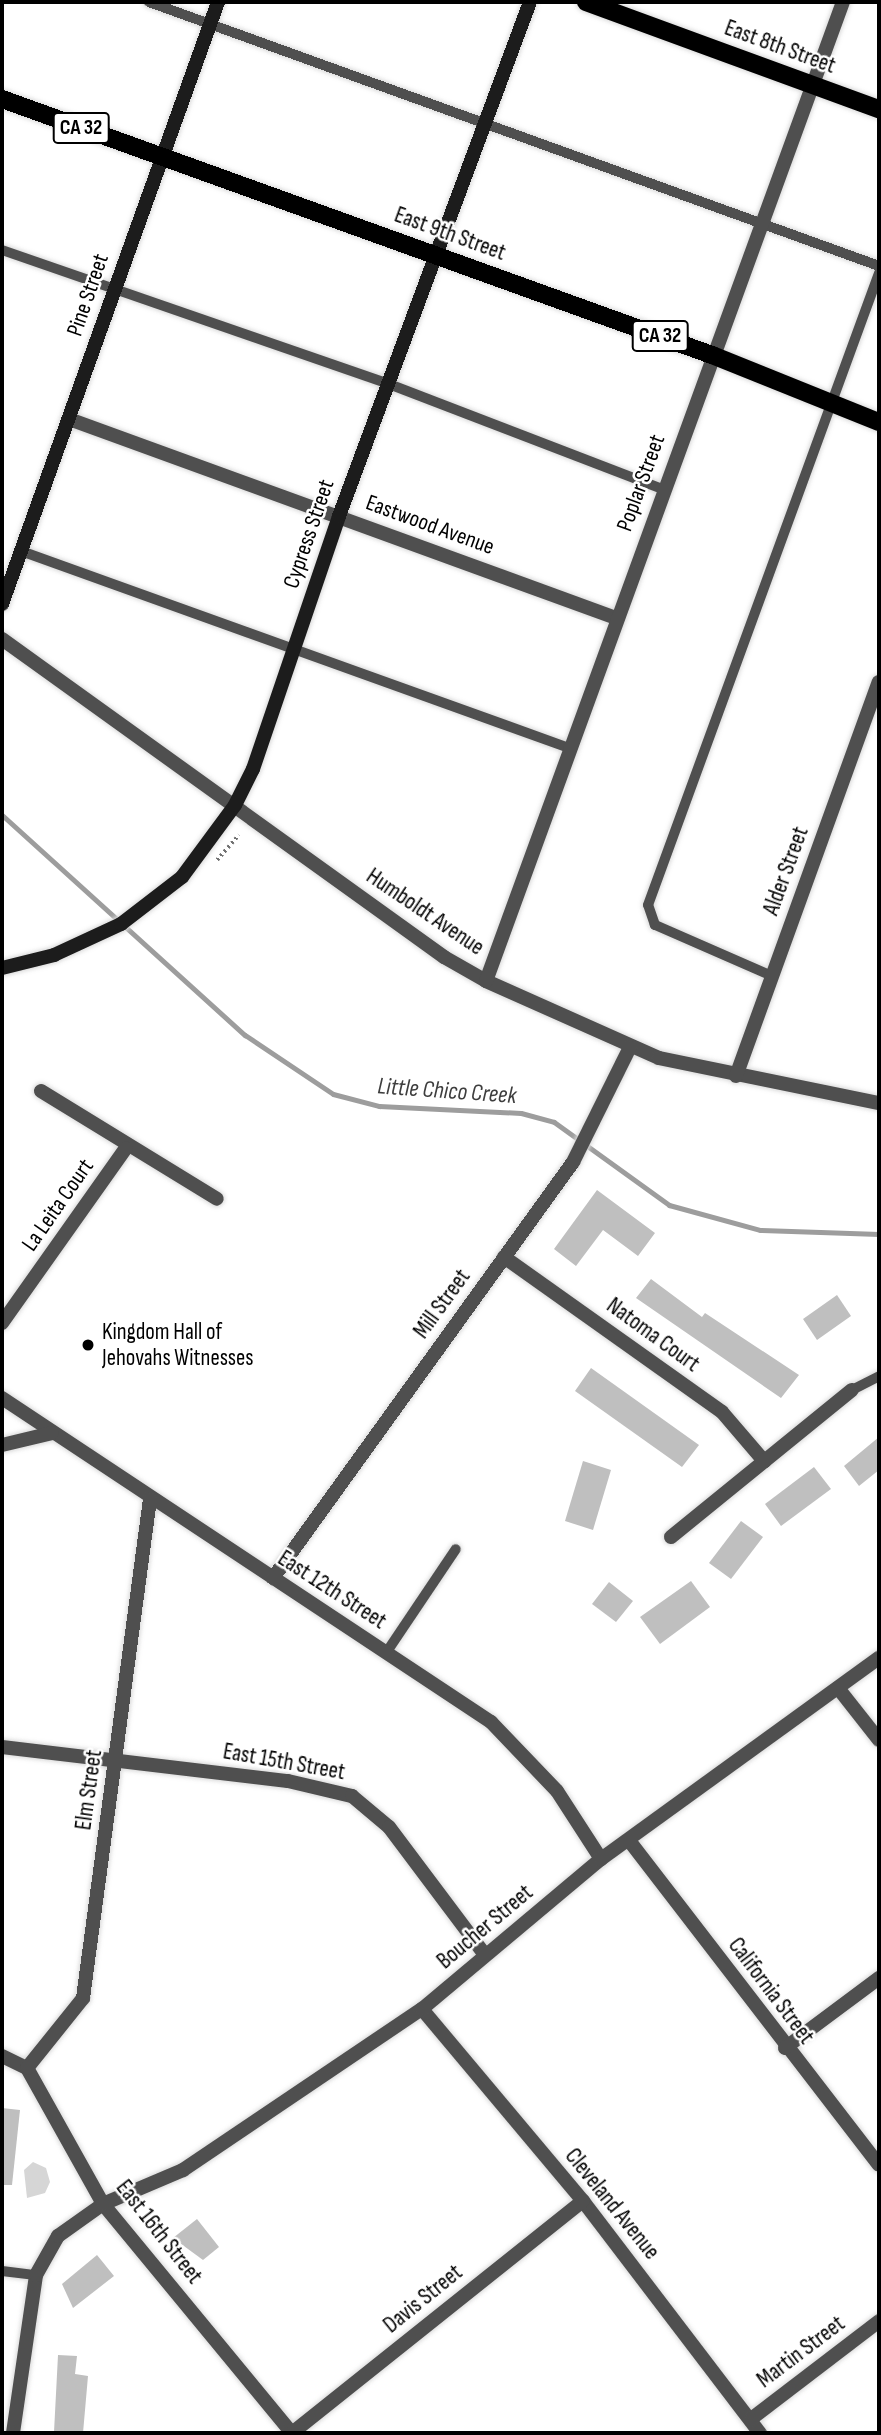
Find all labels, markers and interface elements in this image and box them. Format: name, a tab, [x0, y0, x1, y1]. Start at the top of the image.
street label: East 8th Street	[721, 14, 839, 80]
road number: CA 32	[51, 110, 111, 146]
street label: East 9th Street	[391, 201, 509, 267]
street label: Pine Street	[61, 250, 115, 340]
road number: CA 32	[630, 318, 690, 354]
street label: Poplar Street	[611, 431, 671, 535]
street label: Cypress Street	[277, 476, 341, 592]
street label: Eastwood Avenue	[362, 489, 498, 561]
street label: Alder Street	[757, 823, 815, 919]
street label: Humboldt Avenue	[361, 863, 489, 961]
water label: Little Chico Creek	[377, 1072, 517, 1110]
street label: La Leita Court	[16, 1154, 100, 1256]
street label: Mill Street	[408, 1264, 476, 1344]
street label: Natoma Court	[601, 1292, 705, 1378]
place label: Kingdom Hall of Jehovahs Witnesses	[102, 1318, 253, 1372]
marker: Kingdom Hall of Jehovahs Witnesses	[80, 1337, 96, 1353]
street label: East 12th Street	[273, 1545, 391, 1635]
street label: East 15th Street	[221, 1738, 347, 1786]
street label: Elm Street	[70, 1748, 108, 1832]
street label: Boucher Street	[432, 1879, 538, 1975]
street label: California Street	[722, 1932, 820, 2050]
street label: Cleveland Avenue	[559, 2143, 665, 2265]
street label: East 16th Street	[110, 2175, 208, 2289]
street label: Davis Street	[378, 2259, 468, 2339]
street label: Martin Street	[752, 2310, 850, 2394]

